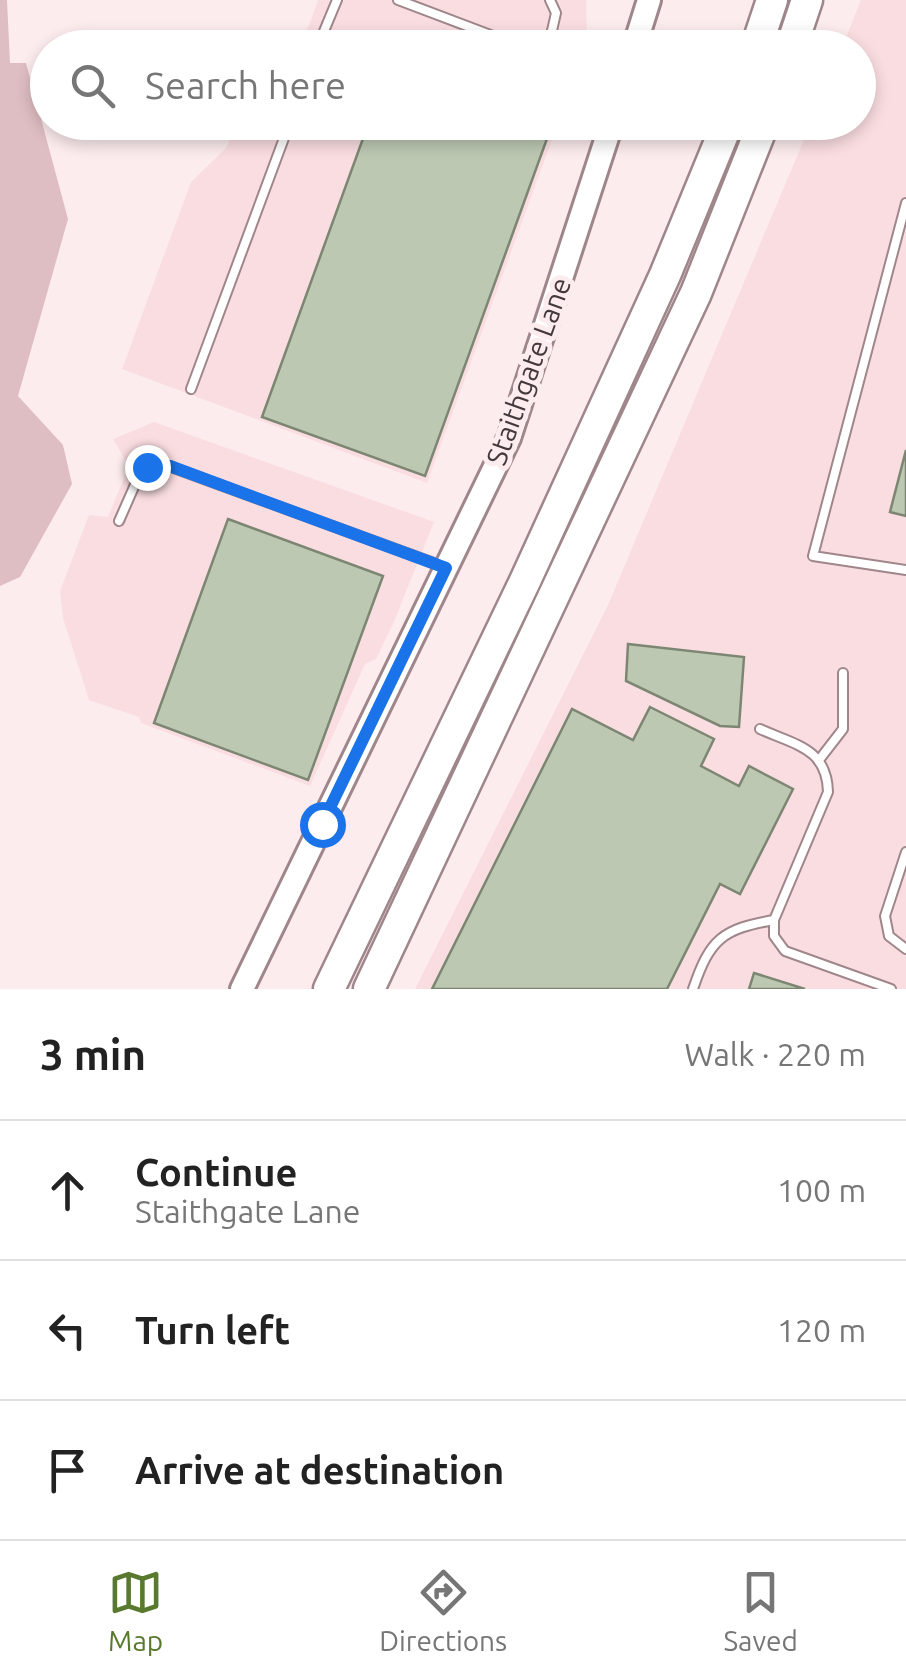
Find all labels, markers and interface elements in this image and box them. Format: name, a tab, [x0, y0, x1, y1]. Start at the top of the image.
search box	[30, 30, 876, 140]
icon: search	[65, 58, 120, 113]
text: Search here	[145, 64, 346, 106]
street label: Staithgate Lane	[480, 273, 576, 469]
route end	[125, 445, 171, 491]
route start	[300, 802, 346, 848]
text: 3 min	[40, 1031, 146, 1078]
text: Walk · 220 m	[684, 1036, 866, 1072]
text: Continue	[135, 1151, 297, 1193]
icon: ahead	[40, 1163, 95, 1218]
text: 100 m	[777, 1172, 866, 1208]
text: Staithgate Lane	[135, 1193, 360, 1229]
icon: left	[40, 1303, 95, 1358]
text: Turn left	[135, 1309, 290, 1351]
text: 120 m	[777, 1312, 866, 1348]
icon: arrive	[40, 1443, 95, 1498]
text: Arrive at destination	[135, 1449, 504, 1491]
tab: Map	[108, 1565, 163, 1656]
tab: Directions	[379, 1565, 507, 1656]
tab: Saved	[723, 1565, 798, 1656]

